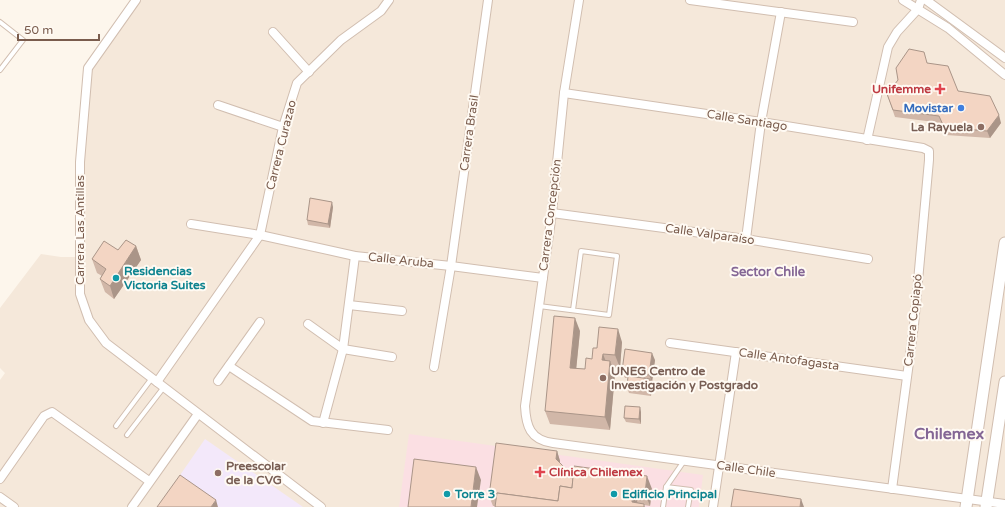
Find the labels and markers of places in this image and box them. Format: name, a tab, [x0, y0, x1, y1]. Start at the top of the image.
place label: Unifemme	[872, 82, 931, 96]
marker: Unifemme	[934, 83, 946, 95]
place label: Movistar	[903, 101, 953, 115]
marker: Movistar	[956, 103, 966, 113]
place label: La Rayuela	[911, 120, 973, 135]
marker: La Rayuela	[976, 122, 986, 132]
place label: Residencias Victoria Suites	[124, 264, 206, 292]
marker: Residencias Victoria Suites	[111, 273, 121, 283]
place label: UNEG Centro de Investigación y Postgrado	[611, 364, 758, 393]
marker: UNEG Centro de Investigación y Postgrado	[598, 373, 608, 383]
place label: Preescolar de la CVG	[226, 459, 286, 487]
place label: Clínica Chilemex	[549, 465, 643, 479]
marker: Clínica Chilemex	[534, 466, 546, 478]
marker: Preescolar de la CVG	[213, 468, 223, 478]
place label: Torre 3	[454, 487, 495, 501]
place label: Edificio Principal	[622, 487, 717, 502]
marker: Torre 3	[442, 489, 452, 499]
marker: Edificio Principal	[609, 489, 619, 499]

